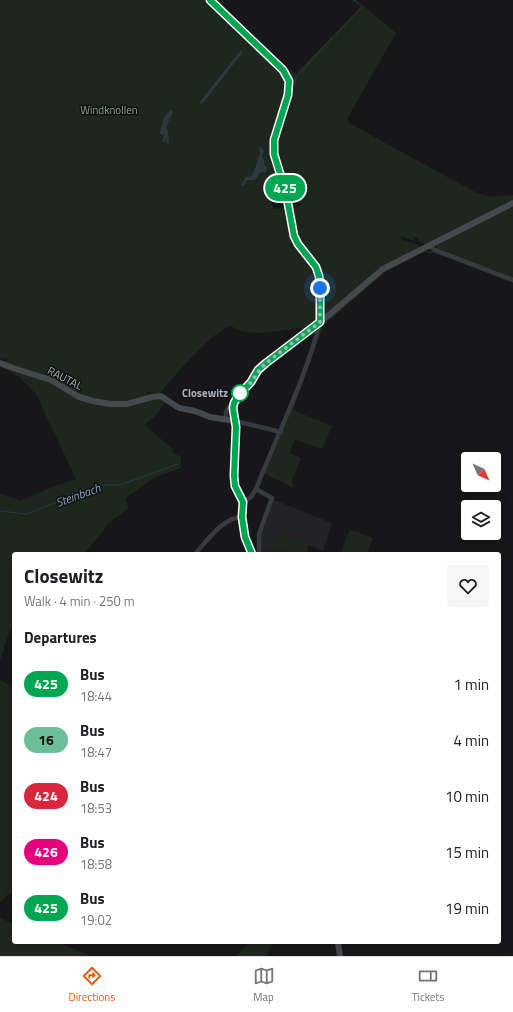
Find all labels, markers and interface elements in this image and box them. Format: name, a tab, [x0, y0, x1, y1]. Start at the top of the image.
park label: Windknollen	[80, 102, 138, 118]
line badge: 425	[262, 175, 308, 201]
text: 425	[273, 177, 297, 198]
your location	[310, 278, 330, 298]
street label: RAUTAL	[45, 362, 86, 394]
marker: Closewitz	[231, 384, 249, 402]
place label: Closewitz	[182, 385, 228, 401]
north arrow	[461, 452, 501, 492]
map controls	[461, 452, 501, 540]
water label: Steinbach	[53, 478, 104, 512]
button: layers	[461, 500, 501, 540]
text: Closewitz	[24, 561, 103, 590]
button: heart	[447, 565, 489, 607]
text: Walk · 4 min · 250 m	[24, 591, 135, 611]
text: Departures	[24, 626, 97, 649]
text: Bus	[80, 663, 105, 686]
text: 425	[34, 673, 58, 694]
text: 1 min	[453, 673, 489, 696]
text: 18:44	[80, 686, 112, 706]
text: Bus	[80, 719, 105, 742]
text: 16	[38, 729, 54, 750]
text: 4 min	[453, 729, 489, 752]
text: 18:47	[80, 742, 112, 762]
text: Bus	[80, 775, 105, 798]
text: 424	[34, 785, 58, 806]
text: 10 min	[445, 785, 489, 808]
text: 18:53	[80, 798, 112, 818]
text: Bus	[80, 831, 105, 854]
text: 426	[34, 841, 58, 862]
text: 15 min	[445, 841, 489, 864]
text: 18:58	[80, 854, 112, 874]
text: Bus	[80, 887, 105, 910]
text: 425	[34, 897, 58, 918]
text: 19 min	[445, 897, 489, 920]
text: 19:02	[80, 910, 112, 930]
tab: Directions	[69, 965, 115, 1005]
tab: Map	[253, 965, 275, 1005]
tab: Tickets	[412, 965, 444, 1005]

